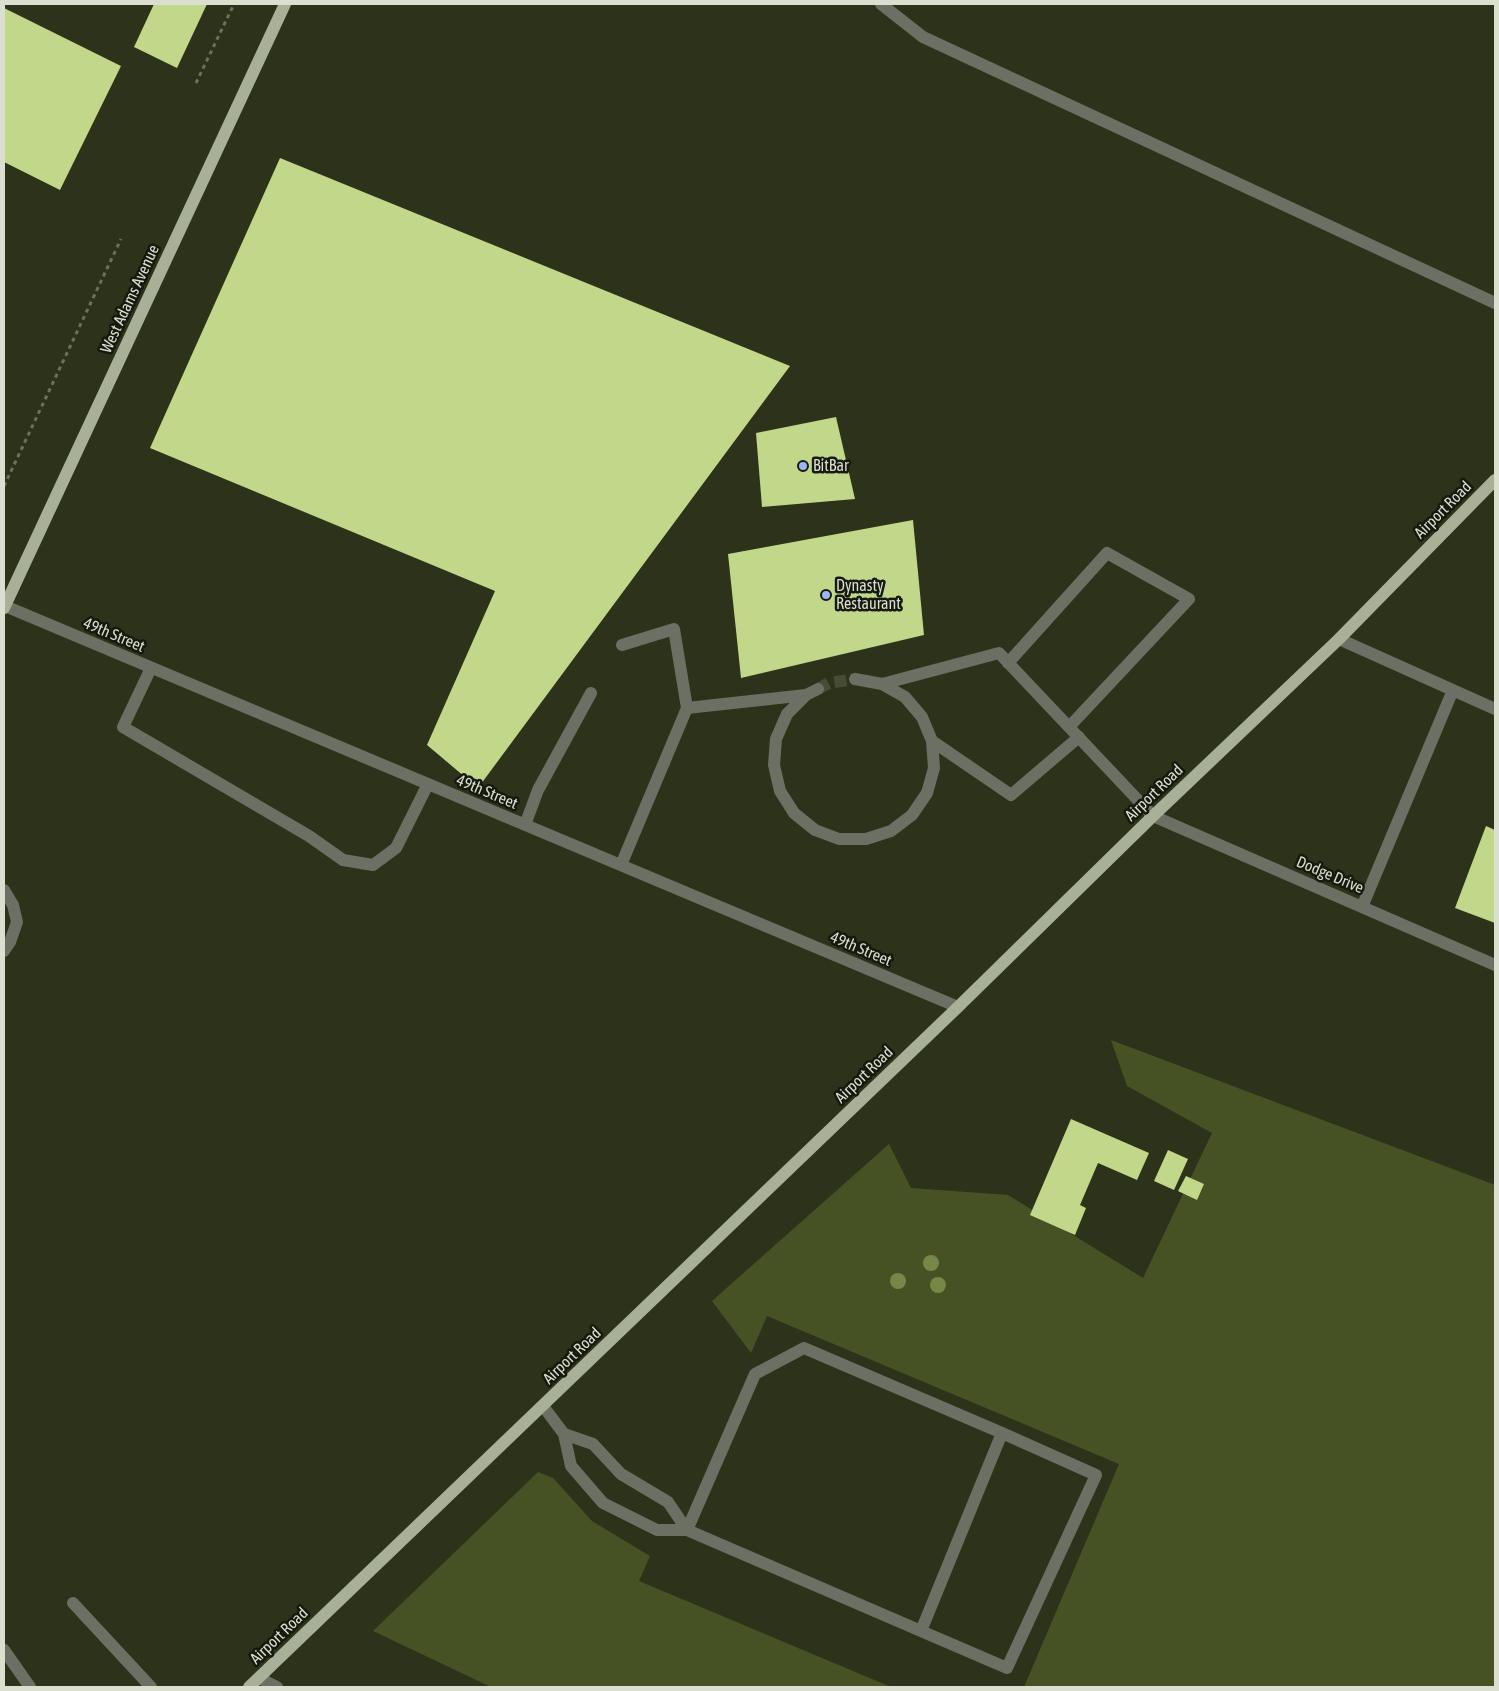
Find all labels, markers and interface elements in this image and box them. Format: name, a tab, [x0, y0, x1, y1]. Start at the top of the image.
street label: West Adams Avenue	[97, 242, 163, 356]
place label: BitBar	[813, 456, 849, 476]
marker: BitBar	[797, 460, 809, 472]
street label: Airport Road	[1410, 477, 1476, 543]
place label: Dynasty Restaurant	[836, 576, 901, 614]
marker: Dynasty Restaurant	[820, 589, 832, 601]
street label: 49th Street	[80, 614, 148, 656]
street label: Airport Road	[1121, 761, 1187, 825]
street label: 49th Street	[453, 771, 521, 813]
street label: Dodge Drive	[1294, 852, 1366, 898]
street label: 49th Street	[827, 928, 895, 970]
street label: Airport Road	[831, 1043, 897, 1107]
street label: Airport Road	[539, 1324, 605, 1388]
street label: Airport Road	[246, 1604, 312, 1668]

